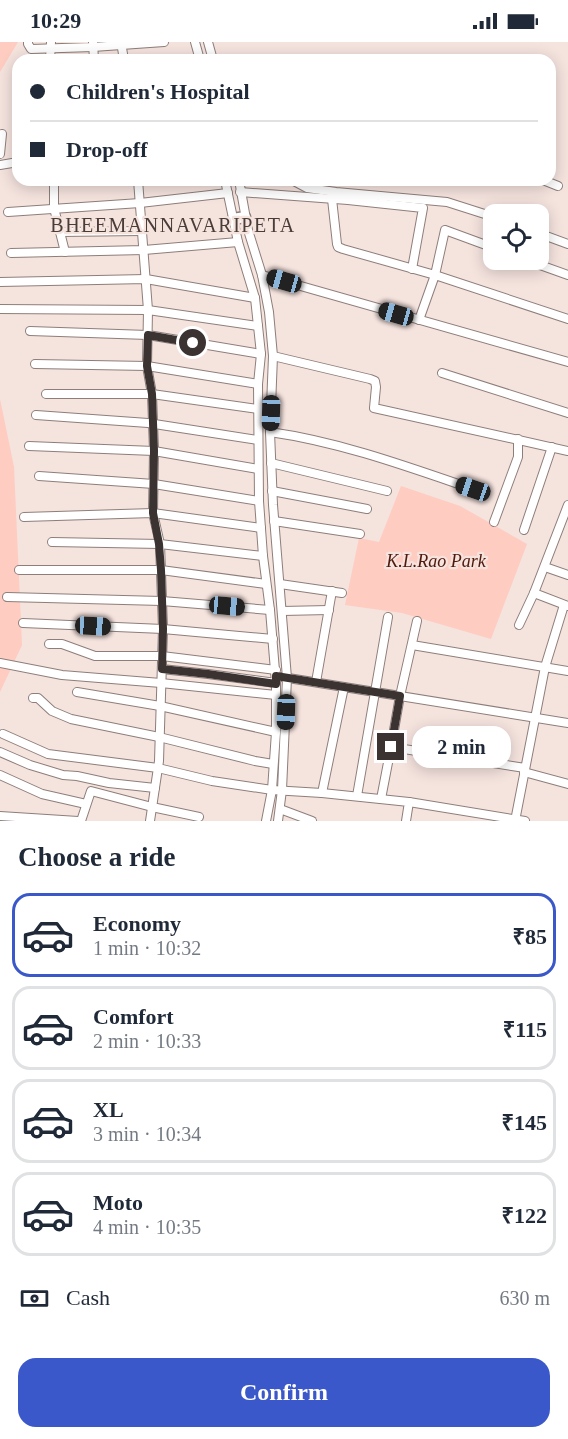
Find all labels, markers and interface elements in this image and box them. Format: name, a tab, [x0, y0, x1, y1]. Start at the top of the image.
text: 10:29	[30, 8, 81, 33]
text: Children's Hospital	[66, 79, 250, 104]
text: Drop-off	[66, 137, 147, 162]
map controls	[483, 204, 549, 270]
button: locate	[483, 204, 549, 270]
district label: BHEEMANNAVARIPETA	[50, 214, 296, 236]
car	[264, 267, 304, 295]
car	[376, 300, 416, 328]
route start	[179, 329, 206, 356]
car	[261, 395, 281, 431]
car	[453, 475, 493, 503]
park label: K.L.Rao Park	[385, 551, 487, 571]
car	[208, 595, 246, 617]
car	[75, 616, 111, 636]
car	[276, 694, 296, 730]
callout: 2 min	[412, 726, 511, 768]
route end	[377, 733, 404, 760]
text: 2 min	[437, 736, 486, 758]
text: Choose a ride	[18, 842, 176, 872]
icon: car	[21, 908, 75, 962]
text: Economy	[93, 911, 181, 936]
text: ₹85	[512, 924, 547, 949]
text: 1 min · 10:32	[93, 937, 201, 959]
icon: car	[21, 1001, 75, 1055]
text: Comfort	[93, 1004, 174, 1029]
text: ₹115	[503, 1017, 547, 1042]
text: 2 min · 10:33	[93, 1030, 201, 1052]
icon: car	[21, 1094, 75, 1148]
text: XL	[93, 1097, 124, 1122]
text: ₹145	[501, 1110, 547, 1135]
text: 3 min · 10:34	[93, 1123, 201, 1145]
icon: car	[21, 1187, 75, 1241]
text: Moto	[93, 1190, 143, 1215]
text: ₹122	[501, 1203, 547, 1228]
text: 4 min · 10:35	[93, 1216, 201, 1238]
icon: cash	[18, 1282, 51, 1315]
text: Cash	[66, 1285, 110, 1310]
text: 630 m	[499, 1287, 550, 1309]
button: Confirm	[18, 1358, 550, 1427]

